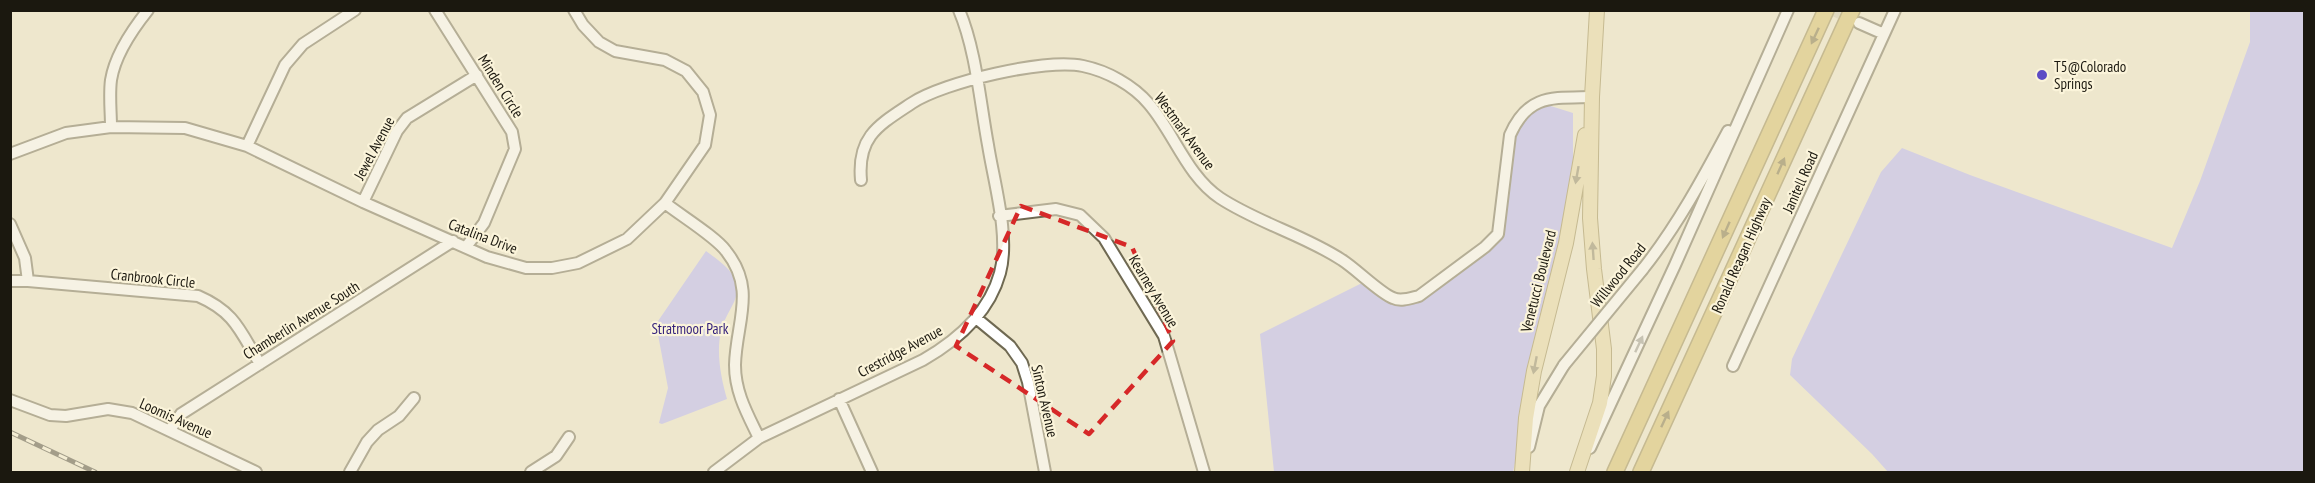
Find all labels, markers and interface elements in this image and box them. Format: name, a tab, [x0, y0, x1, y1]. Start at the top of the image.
one-way arrow	[1810, 28, 1819, 45]
street label: Minden Circle	[474, 51, 528, 121]
place label: T5@Colorado Springs	[2054, 57, 2126, 93]
marker: T5@Colorado Springs	[2035, 68, 2049, 82]
street label: Westmark Avenue	[1151, 89, 1219, 173]
street label: Jewel Avenue	[349, 113, 399, 184]
street label: Janitell Road	[1778, 148, 1822, 217]
one-way arrow	[1777, 157, 1786, 174]
one-way arrow	[1573, 166, 1582, 185]
street label: Ronald Reagan Highway	[1707, 194, 1775, 316]
street label: Catalina Drive	[446, 214, 520, 258]
one-way arrow	[1722, 221, 1731, 238]
street label: Venetucci Boulevard	[1516, 228, 1560, 335]
street label: Willwood Road	[1586, 239, 1650, 311]
one-way arrow	[1588, 241, 1598, 260]
street label: Kearney Avenue	[1125, 251, 1183, 331]
street label: Cranbrook Circle	[110, 264, 196, 292]
street label: Chamberlin Avenue South	[239, 277, 363, 363]
park label: Stratmoor Park	[651, 319, 729, 338]
street label: Crestridge Avenue	[854, 321, 946, 381]
one-way arrow	[1634, 335, 1643, 352]
one-way arrow	[1530, 356, 1539, 375]
street label: Sinton Avenue	[1027, 363, 1063, 439]
street label: Loomis Avenue	[137, 394, 215, 442]
one-way arrow	[1661, 411, 1670, 428]

